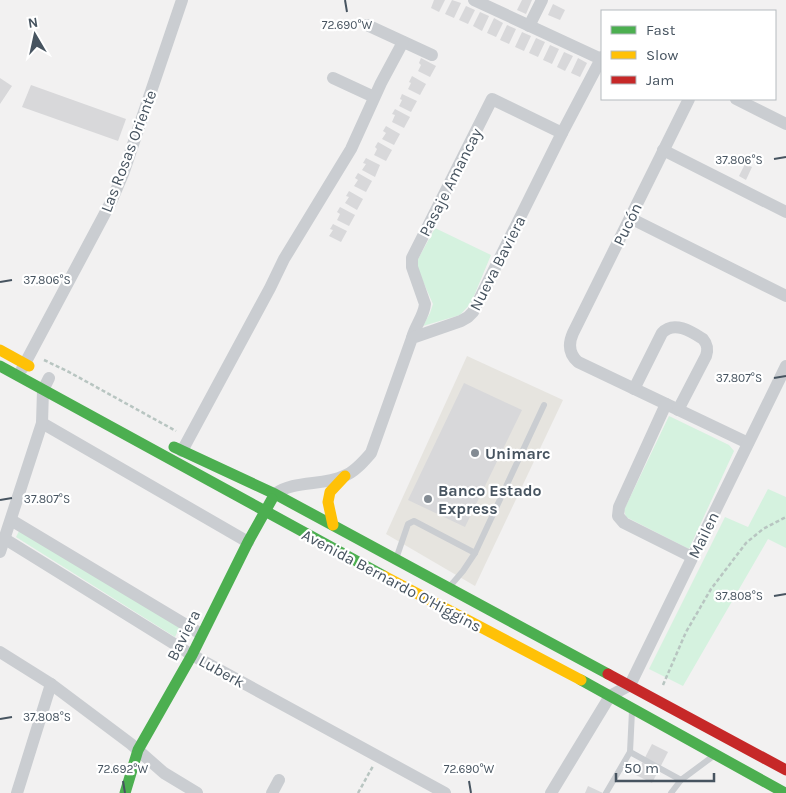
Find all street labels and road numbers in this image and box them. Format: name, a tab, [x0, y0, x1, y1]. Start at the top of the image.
street label: Las Rosas Oriente	[96, 87, 161, 215]
street label: Pasaje Amancay	[415, 124, 486, 240]
street label: Pucón	[609, 200, 646, 249]
street label: Nueva Baviera	[465, 213, 529, 314]
street label: Mailen	[684, 509, 723, 562]
street label: Avenida Bernardo O'Higgins	[299, 525, 485, 636]
street label: Baviera	[163, 607, 204, 664]
street label: Luberk	[195, 651, 248, 692]

